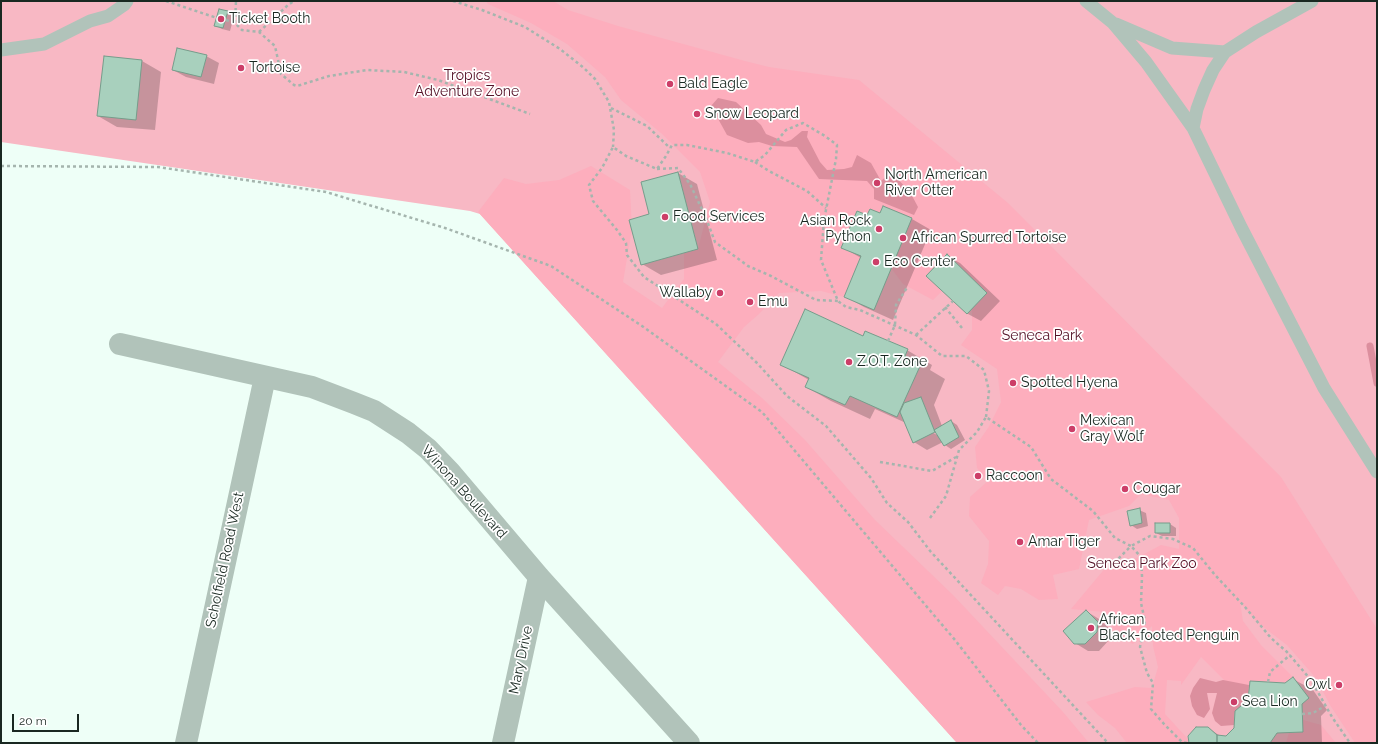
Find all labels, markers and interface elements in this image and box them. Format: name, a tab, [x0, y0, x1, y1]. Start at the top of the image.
place label: Ticket Booth	[229, 11, 310, 27]
marker: Ticket Booth	[216, 14, 226, 24]
place label: Tortoise	[249, 60, 300, 76]
marker: Tortoise	[236, 63, 246, 73]
park label: Tropics Adventure Zone	[415, 68, 519, 100]
place label: Bald Eagle	[678, 76, 748, 92]
marker: Bald Eagle	[665, 79, 675, 89]
place label: Snow Leopard	[705, 106, 799, 122]
marker: Snow Leopard	[692, 109, 702, 119]
place label: North American River Otter	[885, 167, 987, 200]
marker: North American River Otter	[872, 178, 882, 188]
place label: Food Services	[673, 209, 764, 225]
marker: Food Services	[660, 212, 670, 222]
place label: Asian Rock Python	[800, 213, 871, 246]
marker: Asian Rock Python	[874, 224, 884, 234]
place label: African Spurred Tortoise	[911, 230, 1067, 246]
marker: African Spurred Tortoise	[898, 233, 908, 243]
place label: Eco Center	[884, 254, 955, 270]
marker: Eco Center	[871, 257, 881, 267]
place label: Wallaby	[659, 285, 712, 301]
marker: Wallaby	[715, 288, 725, 298]
place label: Emu	[758, 294, 788, 310]
marker: Emu	[745, 297, 755, 307]
park label: Seneca Park	[1002, 328, 1082, 344]
place label: Z.O.T. Zone	[857, 354, 927, 370]
marker: Z.O.T. Zone	[844, 357, 854, 367]
place label: Spotted Hyena	[1021, 375, 1118, 391]
marker: Spotted Hyena	[1008, 378, 1018, 388]
place label: Mexican Gray Wolf	[1080, 413, 1144, 446]
marker: Mexican Gray Wolf	[1067, 424, 1077, 434]
street label: Winona Boulevard	[418, 442, 510, 542]
place label: Raccoon	[986, 468, 1043, 484]
marker: Raccoon	[973, 471, 983, 481]
place label: Cougar	[1133, 481, 1180, 497]
marker: Cougar	[1120, 484, 1130, 494]
street label: Scholfield Road West	[202, 491, 248, 629]
place label: Amar Tiger	[1028, 534, 1100, 550]
marker: Amar Tiger	[1015, 537, 1025, 547]
park label: Seneca Park Zoo	[1087, 556, 1197, 572]
place label: African Black-footed Penguin	[1099, 612, 1239, 644]
marker: African Black-footed Penguin	[1086, 623, 1096, 633]
street label: Mary Drive	[506, 624, 536, 696]
place label: Owl	[1305, 677, 1331, 693]
marker: Owl	[1334, 680, 1344, 690]
place label: Sea Lion	[1242, 694, 1298, 710]
marker: Sea Lion	[1229, 697, 1239, 707]
scale bar	[14, 706, 81, 732]
text: 20 m	[19, 714, 47, 728]

